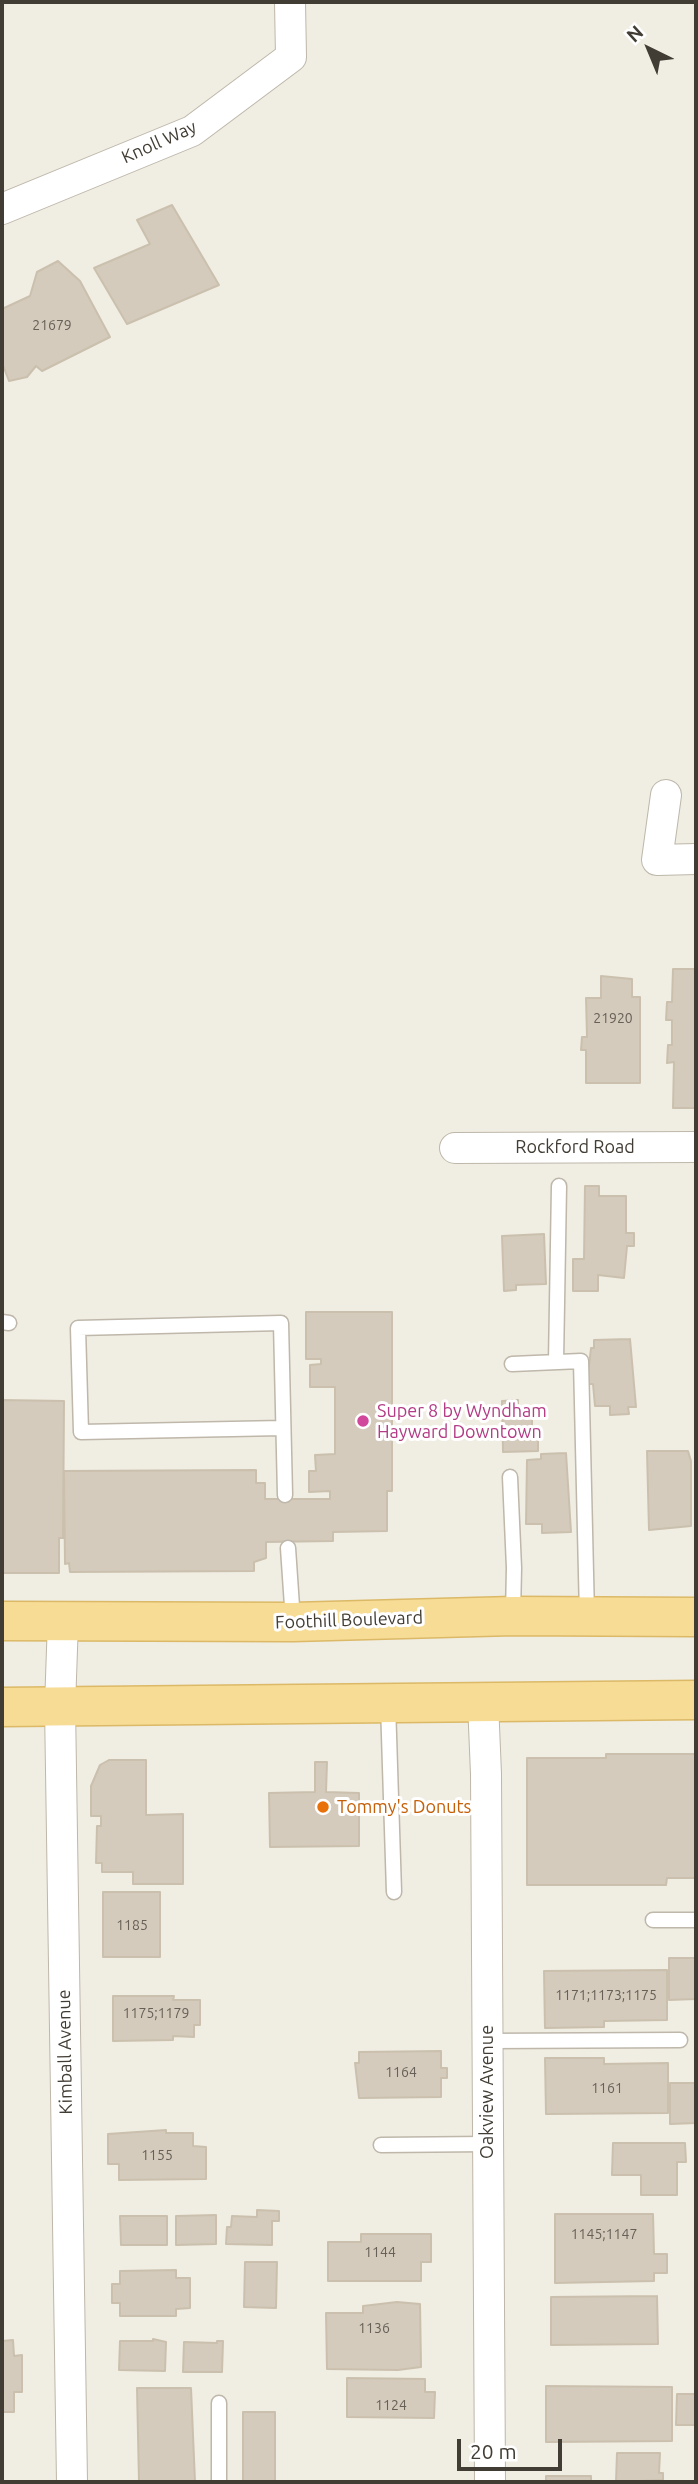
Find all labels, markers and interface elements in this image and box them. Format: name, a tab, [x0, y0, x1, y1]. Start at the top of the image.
north arrow	[614, 14, 684, 84]
text: N	[622, 21, 647, 47]
street label: Knoll Way	[118, 116, 200, 168]
house number: 21679	[32, 317, 72, 333]
house number: 21920	[593, 1010, 633, 1026]
street label: Rockford Road	[515, 1136, 635, 1158]
place label: Super 8 by Wyndham Hayward Downtown	[377, 1400, 547, 1442]
marker: Super 8 by Wyndham Hayward Downtown	[355, 1413, 371, 1429]
street label: Foothill Boulevard	[275, 1607, 423, 1633]
place label: Tommy's Donuts	[337, 1796, 471, 1818]
marker: Tommy's Donuts	[315, 1799, 331, 1815]
house number: 1185	[116, 1917, 148, 1933]
house number: 1171;1173;1175	[555, 1987, 657, 2003]
street label: Kimball Avenue	[53, 1989, 77, 2115]
house number: 1175;1179	[123, 2005, 189, 2021]
street label: Oakview Avenue	[476, 2025, 498, 2159]
house number: 1164	[385, 2064, 417, 2080]
house number: 1161	[591, 2080, 623, 2096]
house number: 1155	[141, 2147, 173, 2163]
house number: 1145;1147	[571, 2226, 637, 2242]
house number: 1144	[364, 2244, 396, 2260]
house number: 1136	[358, 2320, 390, 2336]
house number: 1124	[375, 2397, 407, 2413]
scale bar	[460, 2424, 565, 2468]
text: 20 m	[470, 2439, 517, 2463]

